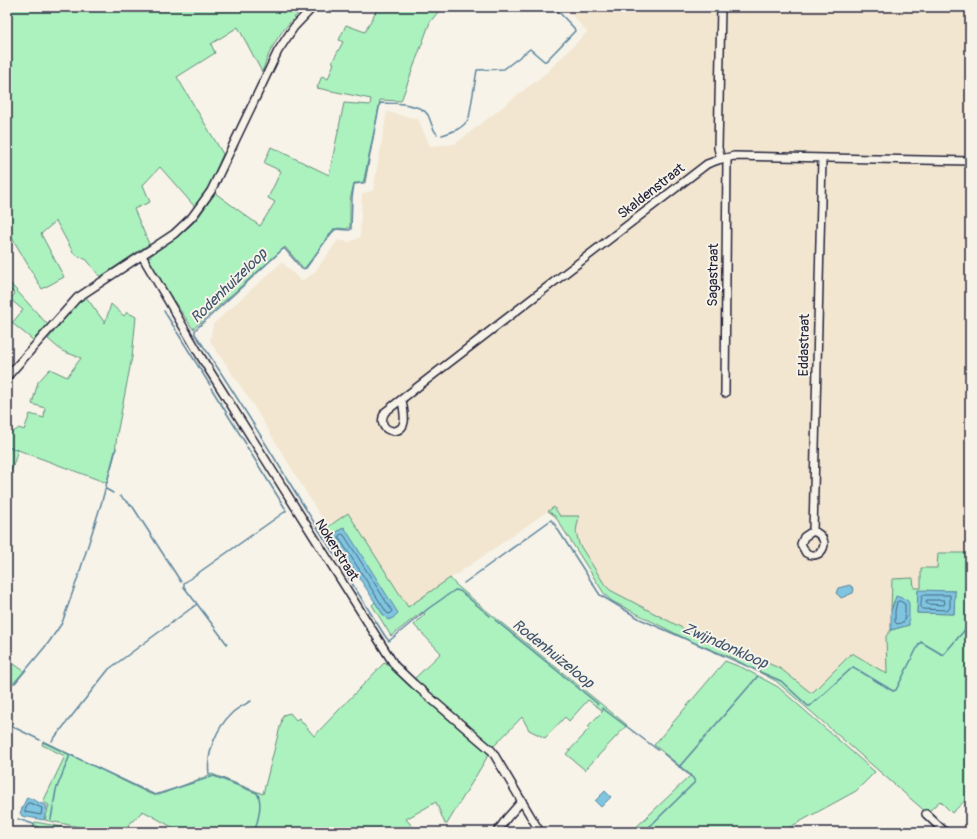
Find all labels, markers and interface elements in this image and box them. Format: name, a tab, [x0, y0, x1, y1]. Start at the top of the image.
street label: Skaldenstraat	[614, 159, 688, 222]
street label: Sagastraat	[704, 243, 722, 307]
water label: Rodenhuizeloop	[187, 244, 272, 327]
street label: Eddastraat	[795, 313, 813, 376]
street label: Nokerstraat	[311, 516, 363, 584]
water label: Rodenhuizeloop	[508, 615, 598, 693]
water label: Zwijndonkloop	[679, 619, 771, 674]

